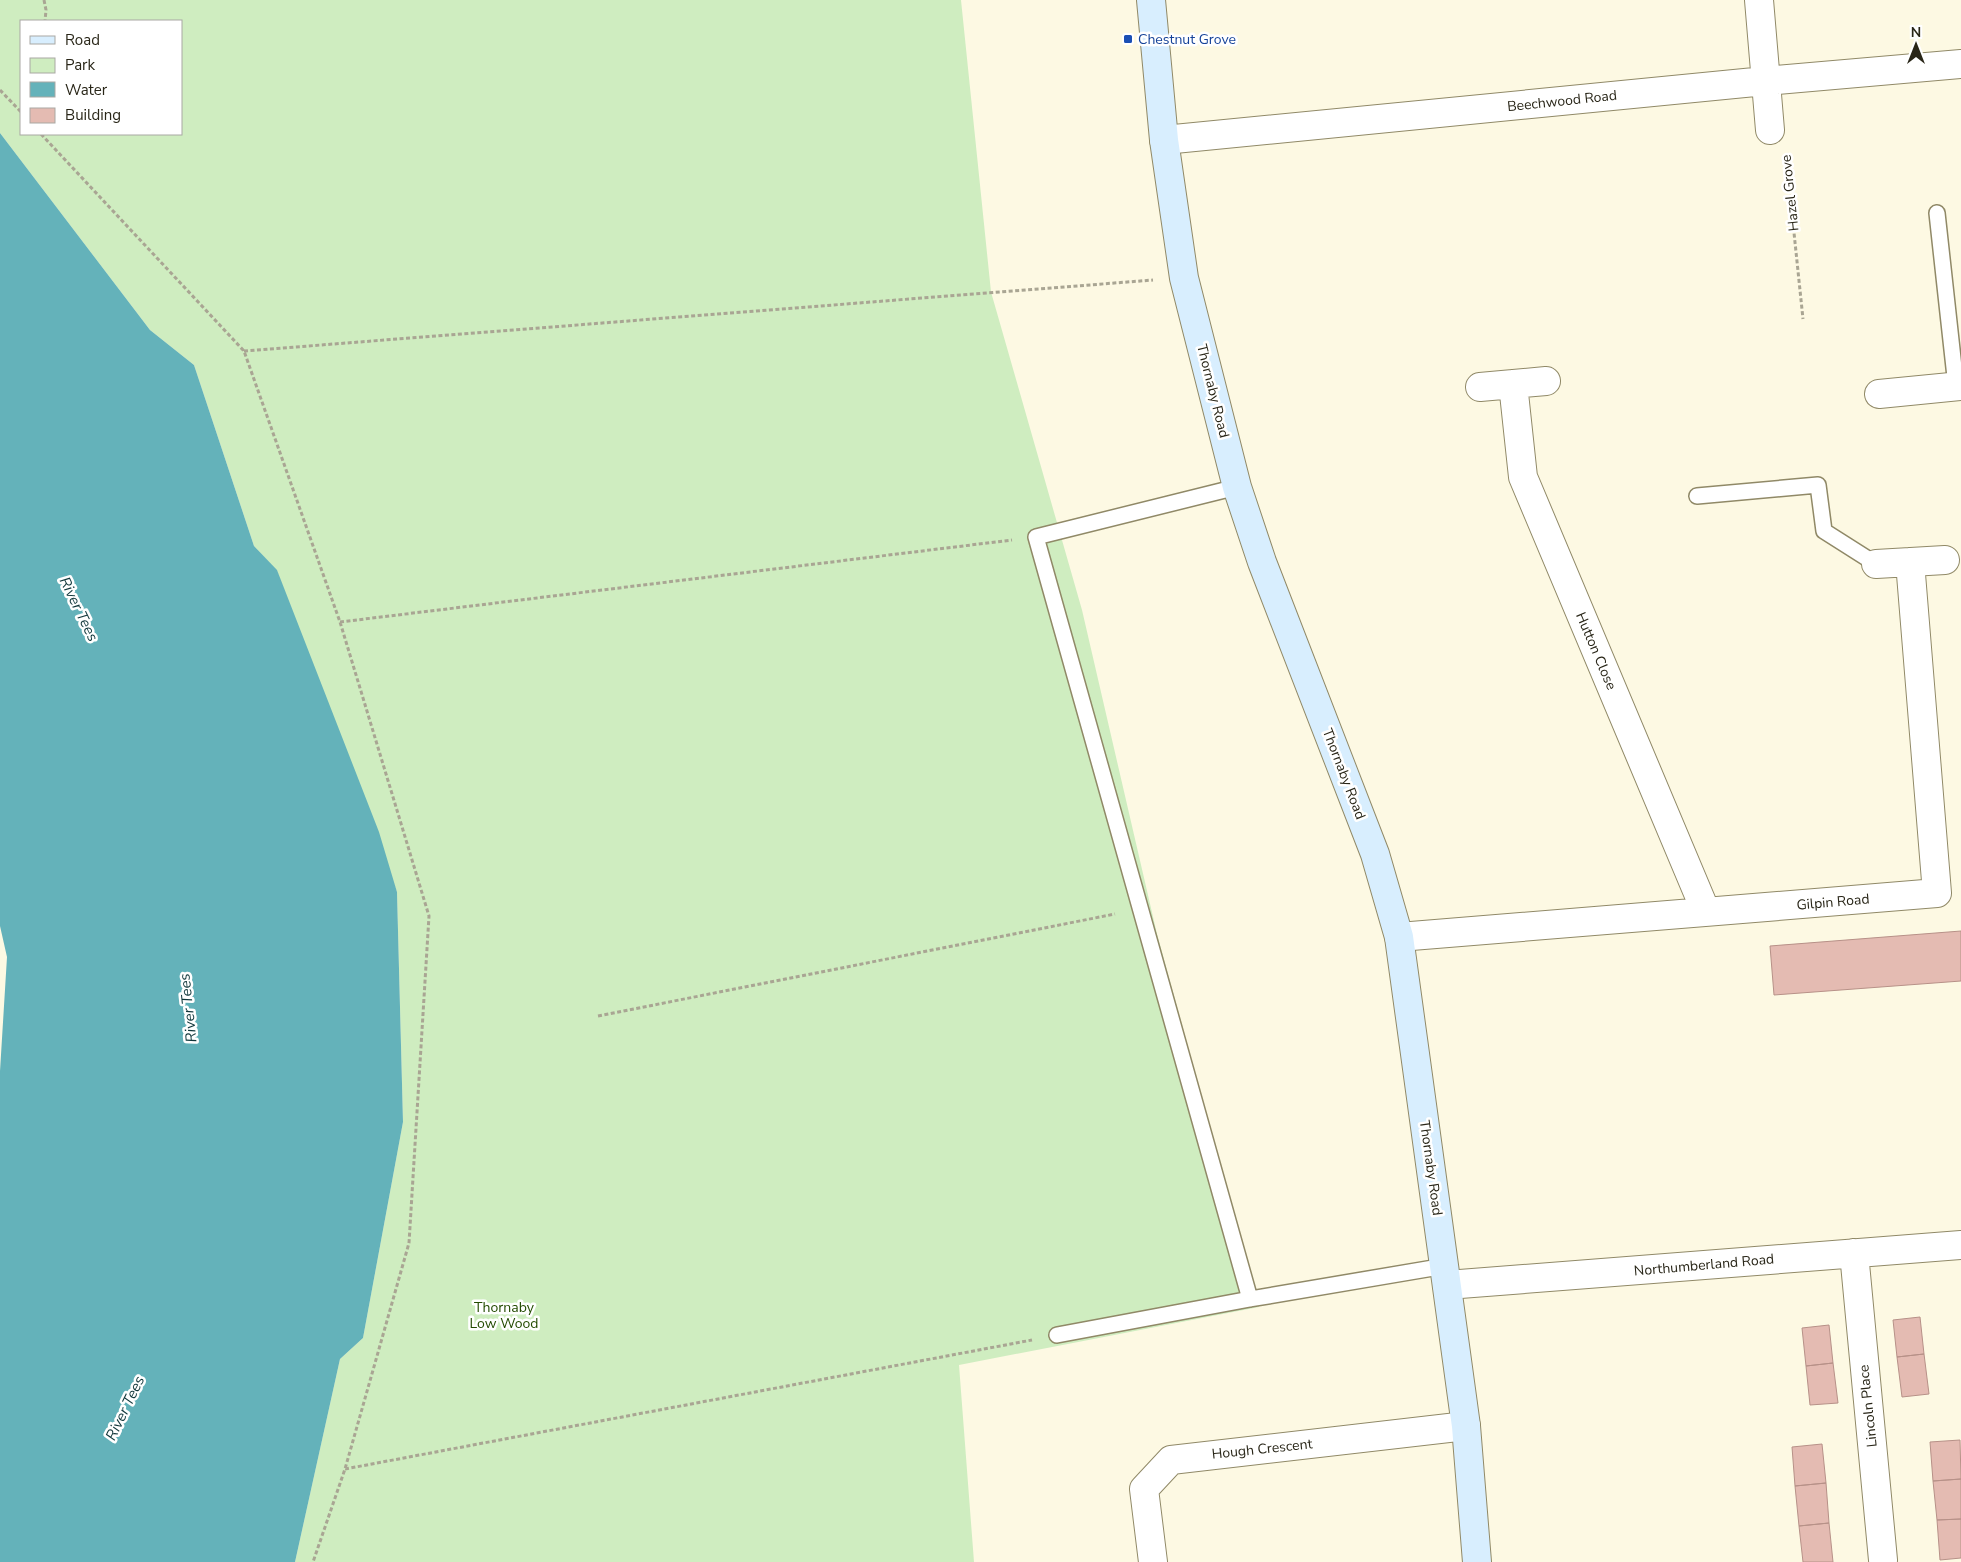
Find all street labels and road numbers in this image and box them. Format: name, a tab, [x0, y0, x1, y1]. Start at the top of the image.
street label: Beechwood Road	[1506, 86, 1618, 116]
street label: Hazel Grove	[1777, 154, 1803, 232]
street label: Thornaby Road	[1192, 342, 1234, 440]
street label: Hutton Close	[1571, 609, 1621, 693]
street label: Thornaby Road	[1318, 726, 1370, 822]
street label: Gilpin Road	[1796, 889, 1870, 915]
street label: Thornaby Road	[1415, 1119, 1447, 1217]
street label: Northumberland Road	[1633, 1249, 1775, 1281]
street label: Lincoln Place	[1854, 1364, 1882, 1448]
street label: Hough Crescent	[1211, 1434, 1313, 1464]

